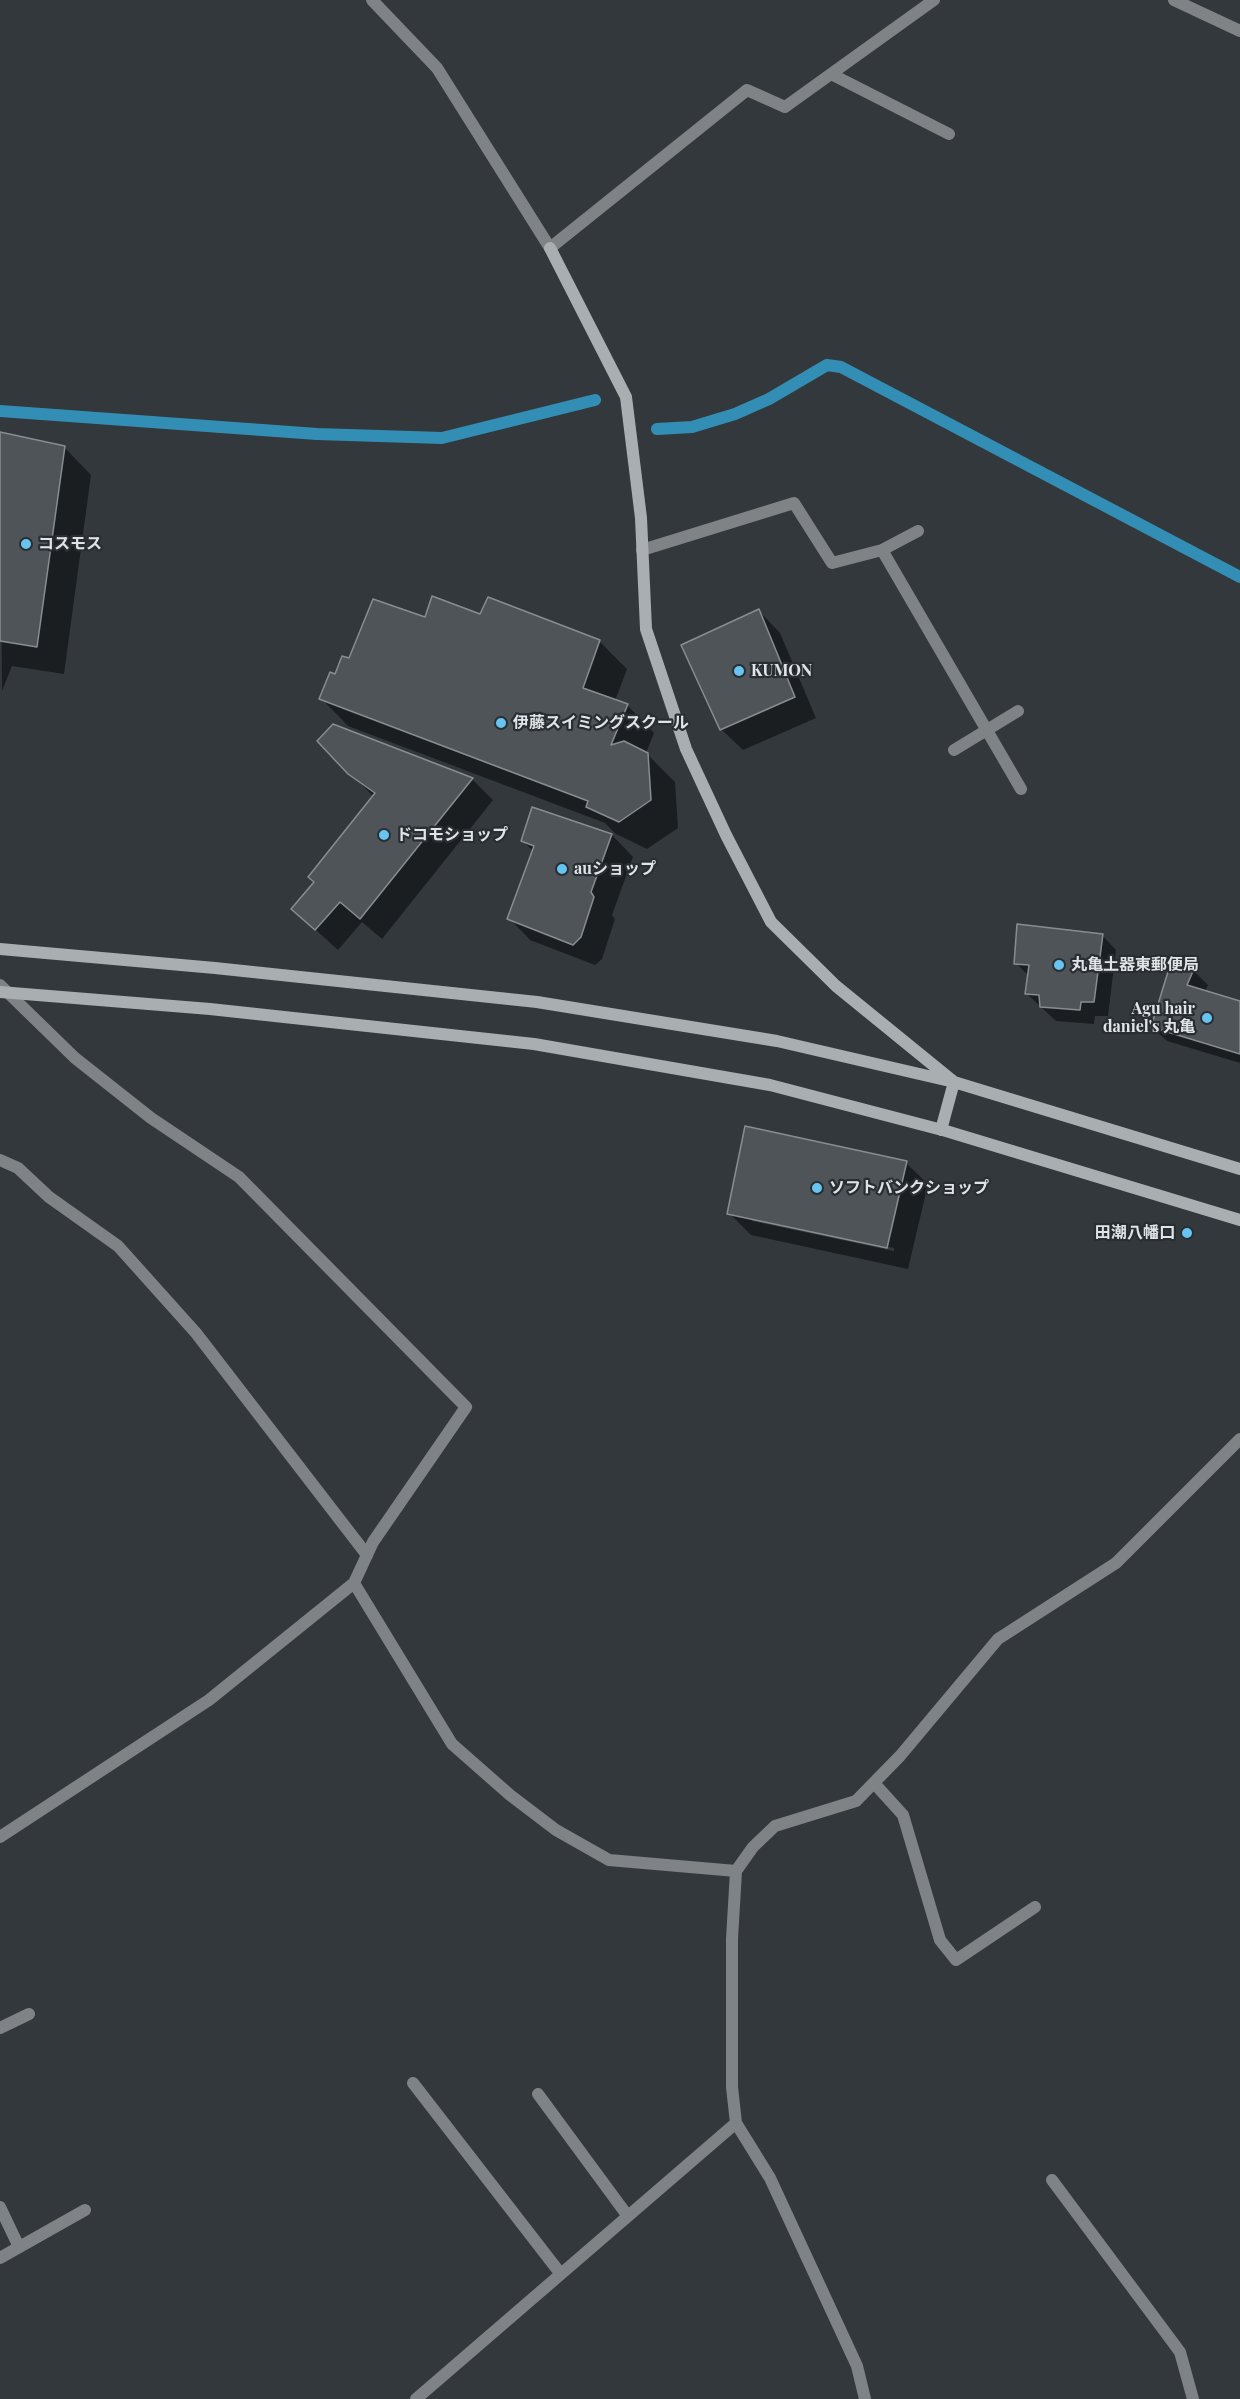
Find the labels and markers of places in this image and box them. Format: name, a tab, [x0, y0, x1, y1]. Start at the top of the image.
place label: コスモス	[38, 534, 102, 554]
marker: コスモス	[19, 537, 33, 551]
place label: KUMON	[751, 661, 812, 681]
marker: KUMON	[732, 664, 746, 678]
place label: 伊藤スイミングスクール	[513, 713, 689, 733]
marker: 伊藤スイミングスクール	[494, 716, 508, 730]
place label: ドコモショップ	[396, 825, 508, 845]
marker: ドコモショップ	[377, 828, 391, 842]
place label: auショップ	[574, 859, 656, 879]
marker: auショップ	[555, 862, 569, 876]
place label: 丸亀土器東郵便局	[1071, 955, 1199, 975]
marker: 丸亀土器東郵便局	[1052, 958, 1066, 972]
place label: Agu hair daniel's 丸亀	[1103, 999, 1195, 1037]
marker: Agu hair daniel's 丸亀	[1200, 1011, 1214, 1025]
place label: ソフトバンクショップ	[829, 1178, 989, 1198]
marker: ソフトバンクショップ	[810, 1181, 824, 1195]
place label: 田潮八幡口	[1095, 1223, 1175, 1243]
marker: 田潮八幡口	[1180, 1226, 1194, 1240]

